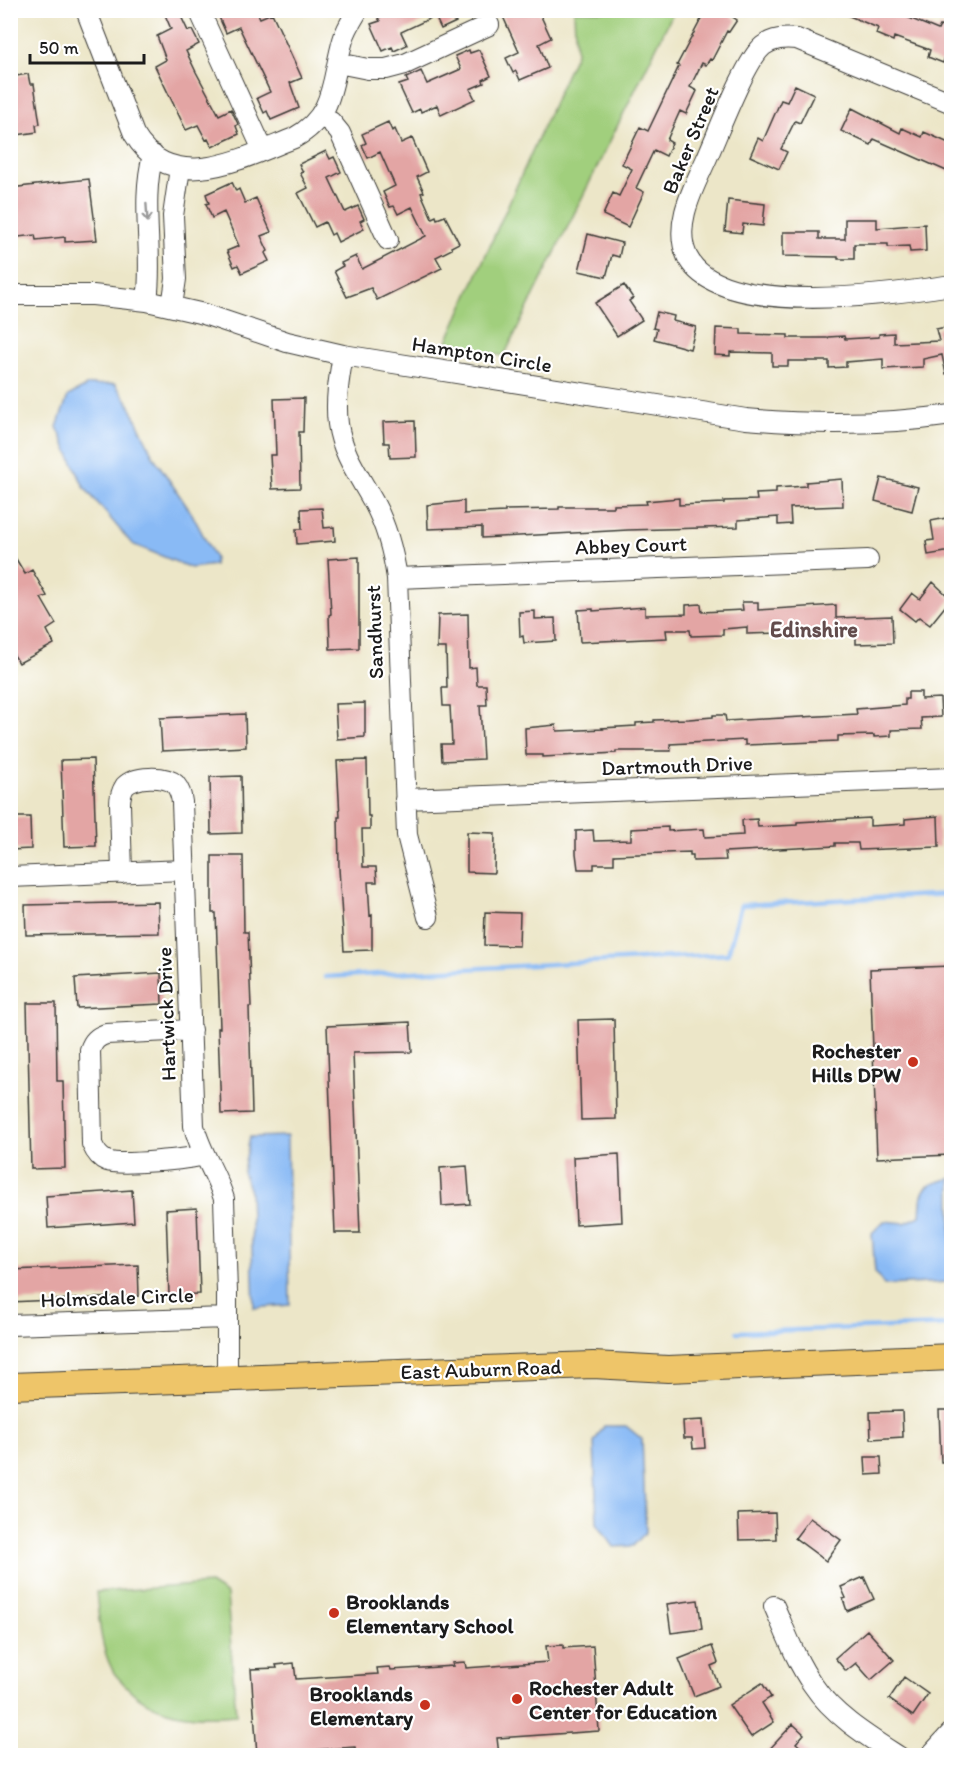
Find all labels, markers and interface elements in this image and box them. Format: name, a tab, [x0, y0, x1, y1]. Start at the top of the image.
scale bar	[30, 27, 144, 65]
text: 50 m	[39, 37, 79, 59]
street label: Baker Street	[656, 83, 724, 197]
one-way arrow	[142, 202, 153, 222]
street label: Hampton Circle	[410, 331, 554, 377]
street label: Abbey Court	[575, 531, 688, 559]
street label: Sandhurst	[360, 584, 388, 679]
district label: Edinshire	[770, 616, 858, 643]
street label: Dartmouth Drive	[601, 750, 753, 780]
street label: Hartwick Drive	[151, 947, 181, 1081]
place label: Rochester Hills DPW	[811, 1038, 902, 1087]
marker: Rochester Hills DPW	[906, 1055, 920, 1069]
street label: Holmsdale Circle	[40, 1282, 194, 1312]
street label: East Auburn Road	[400, 1354, 563, 1384]
place label: Brooklands Elementary School	[346, 1589, 515, 1639]
marker: Brooklands Elementary School	[327, 1606, 341, 1620]
place label: Rochester Adult Center for Education	[529, 1675, 717, 1724]
place label: Brooklands Elementary	[310, 1681, 414, 1731]
marker: Rochester Adult Center for Education	[510, 1692, 524, 1706]
marker: Brooklands Elementary	[418, 1698, 432, 1712]

